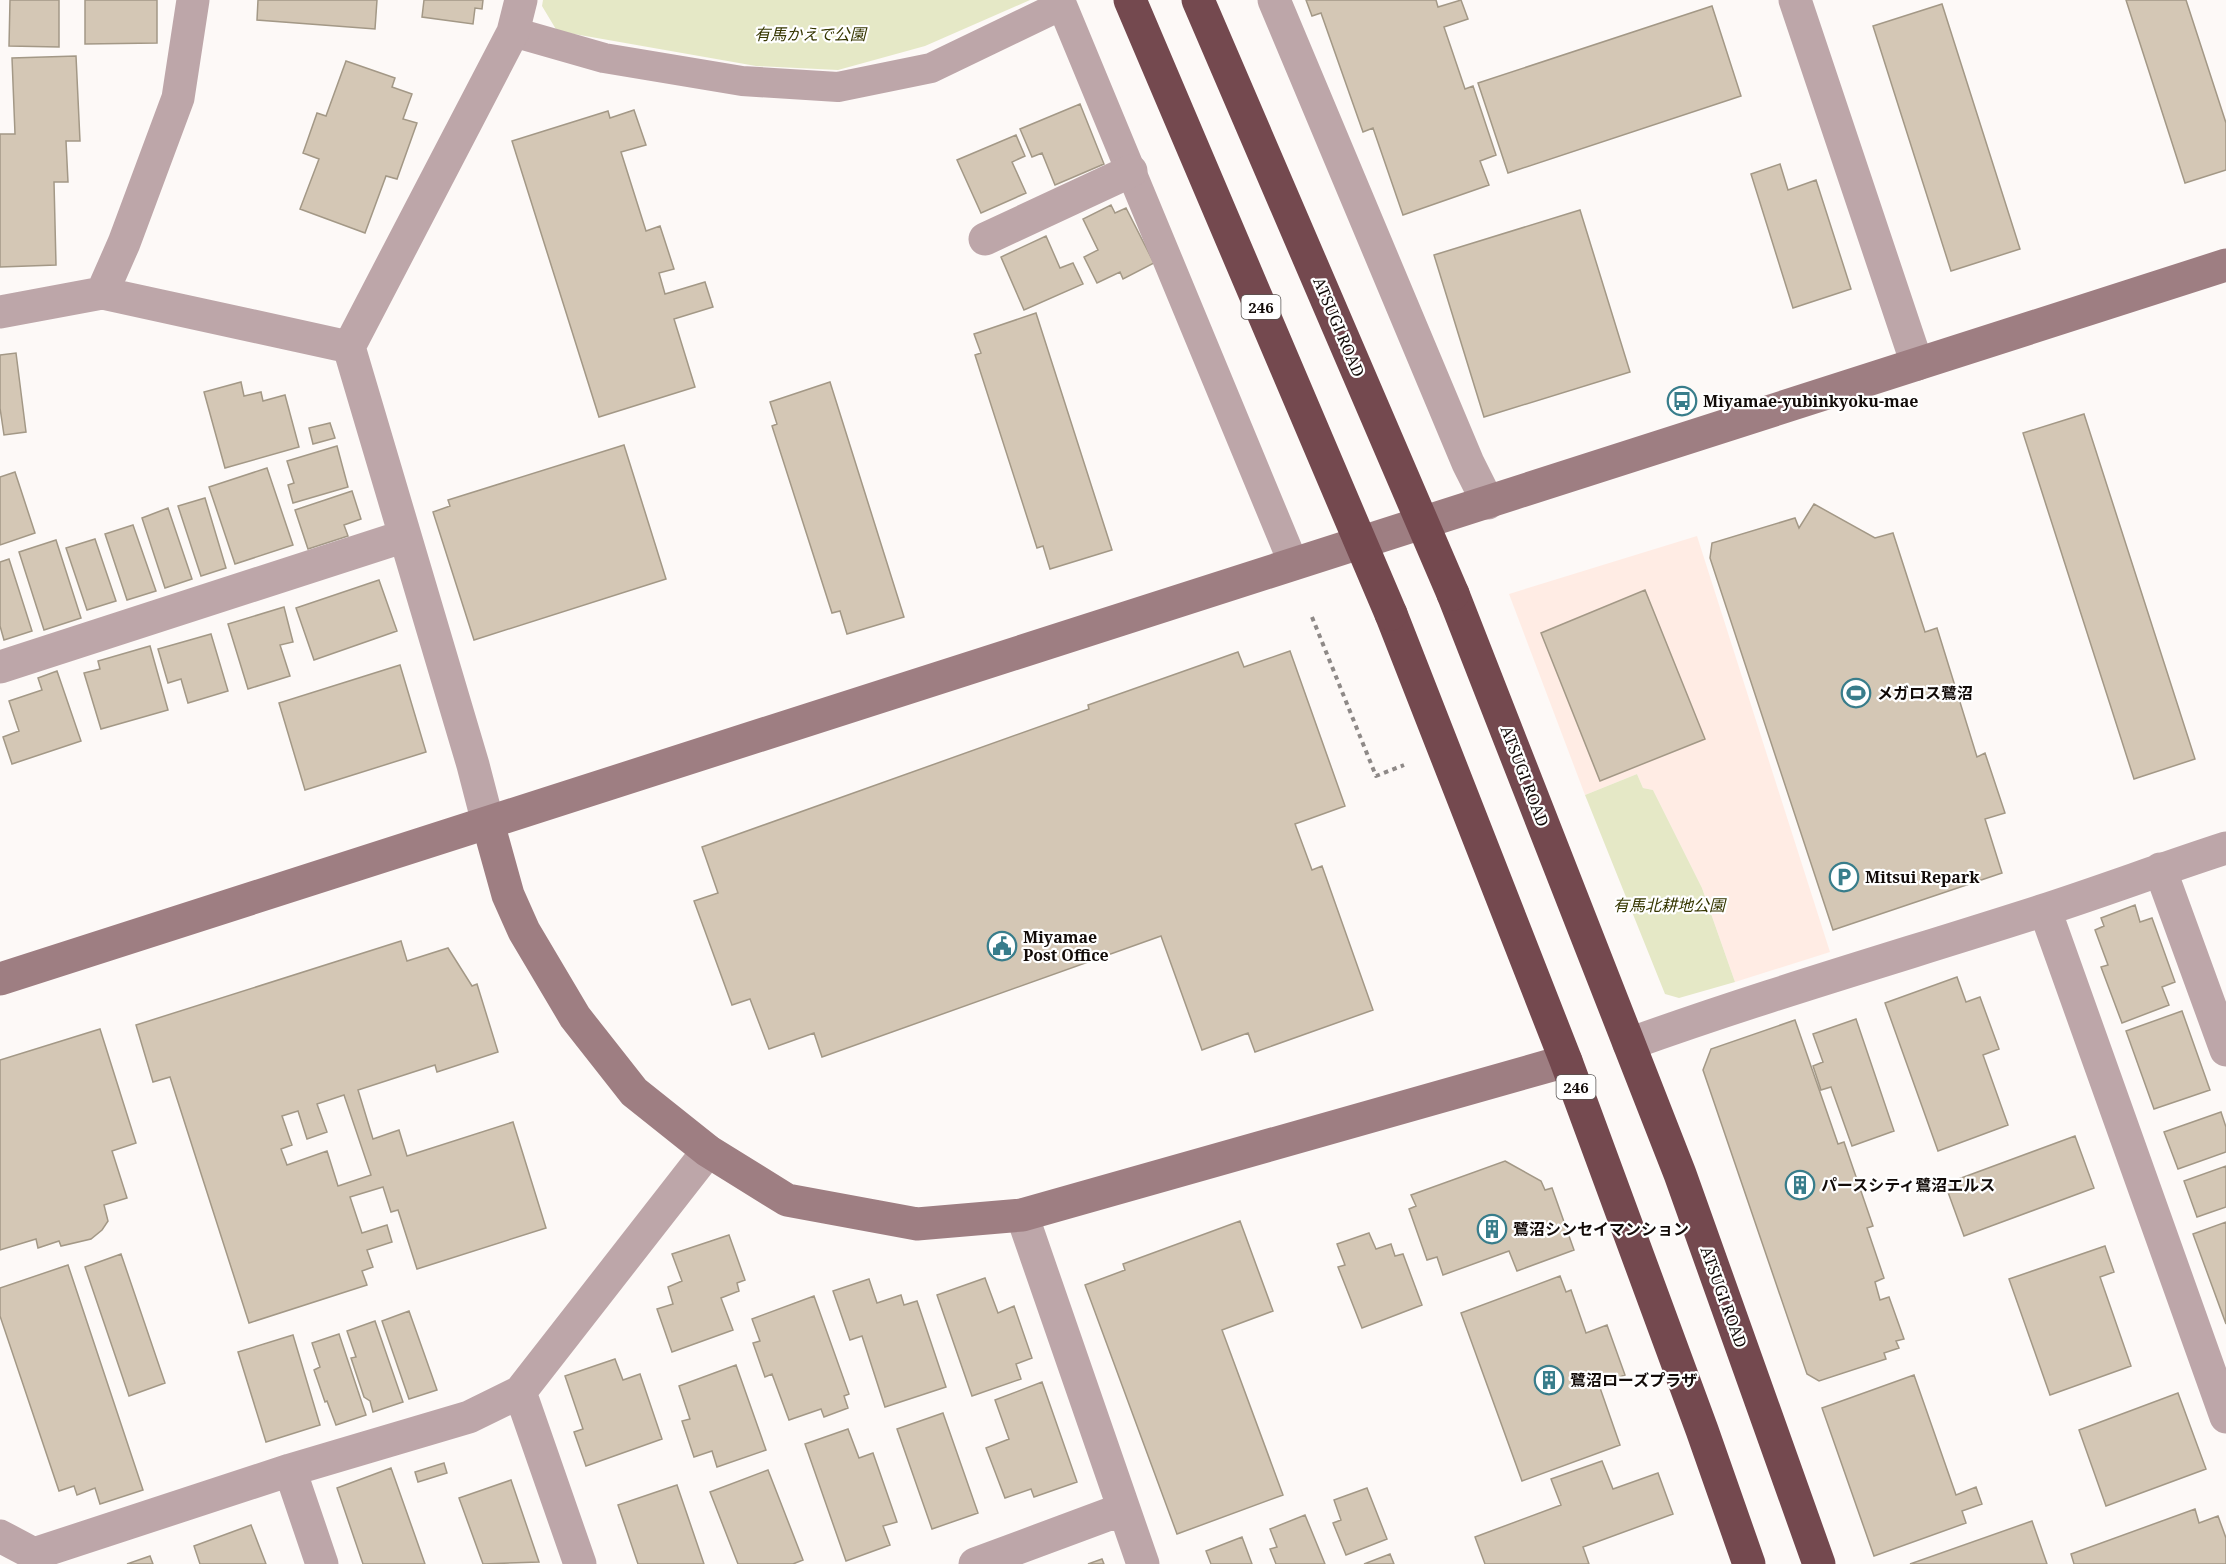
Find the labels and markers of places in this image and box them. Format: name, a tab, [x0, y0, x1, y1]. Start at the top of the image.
bus stop icon: Miyamae-yubinkyoku-mae	[1666, 385, 1698, 417]
place label: Miyamae-yubinkyoku-mae	[1703, 390, 1918, 412]
sports icon: メガロス鷺沼	[1840, 677, 1872, 709]
place label: メガロス鷺沼	[1877, 682, 1973, 704]
parking icon: Mitsui Repark	[1828, 861, 1860, 893]
place label: Mitsui Repark	[1865, 866, 1980, 888]
place label: Miyamae Post Office	[1023, 926, 1109, 966]
public building icon: Miyamae Post Office	[986, 930, 1018, 962]
building icon: パースシティ鷺沼エルス	[1784, 1169, 1816, 1201]
place label: パースシティ鷺沼エルス	[1821, 1174, 1995, 1196]
building icon: 鷺沼シンセイマンション	[1476, 1213, 1508, 1245]
place label: 鷺沼シンセイマンション	[1513, 1218, 1689, 1240]
building icon: 鷺沼ローズプラザ	[1533, 1364, 1565, 1396]
place label: 鷺沼ローズプラザ	[1570, 1369, 1697, 1391]

